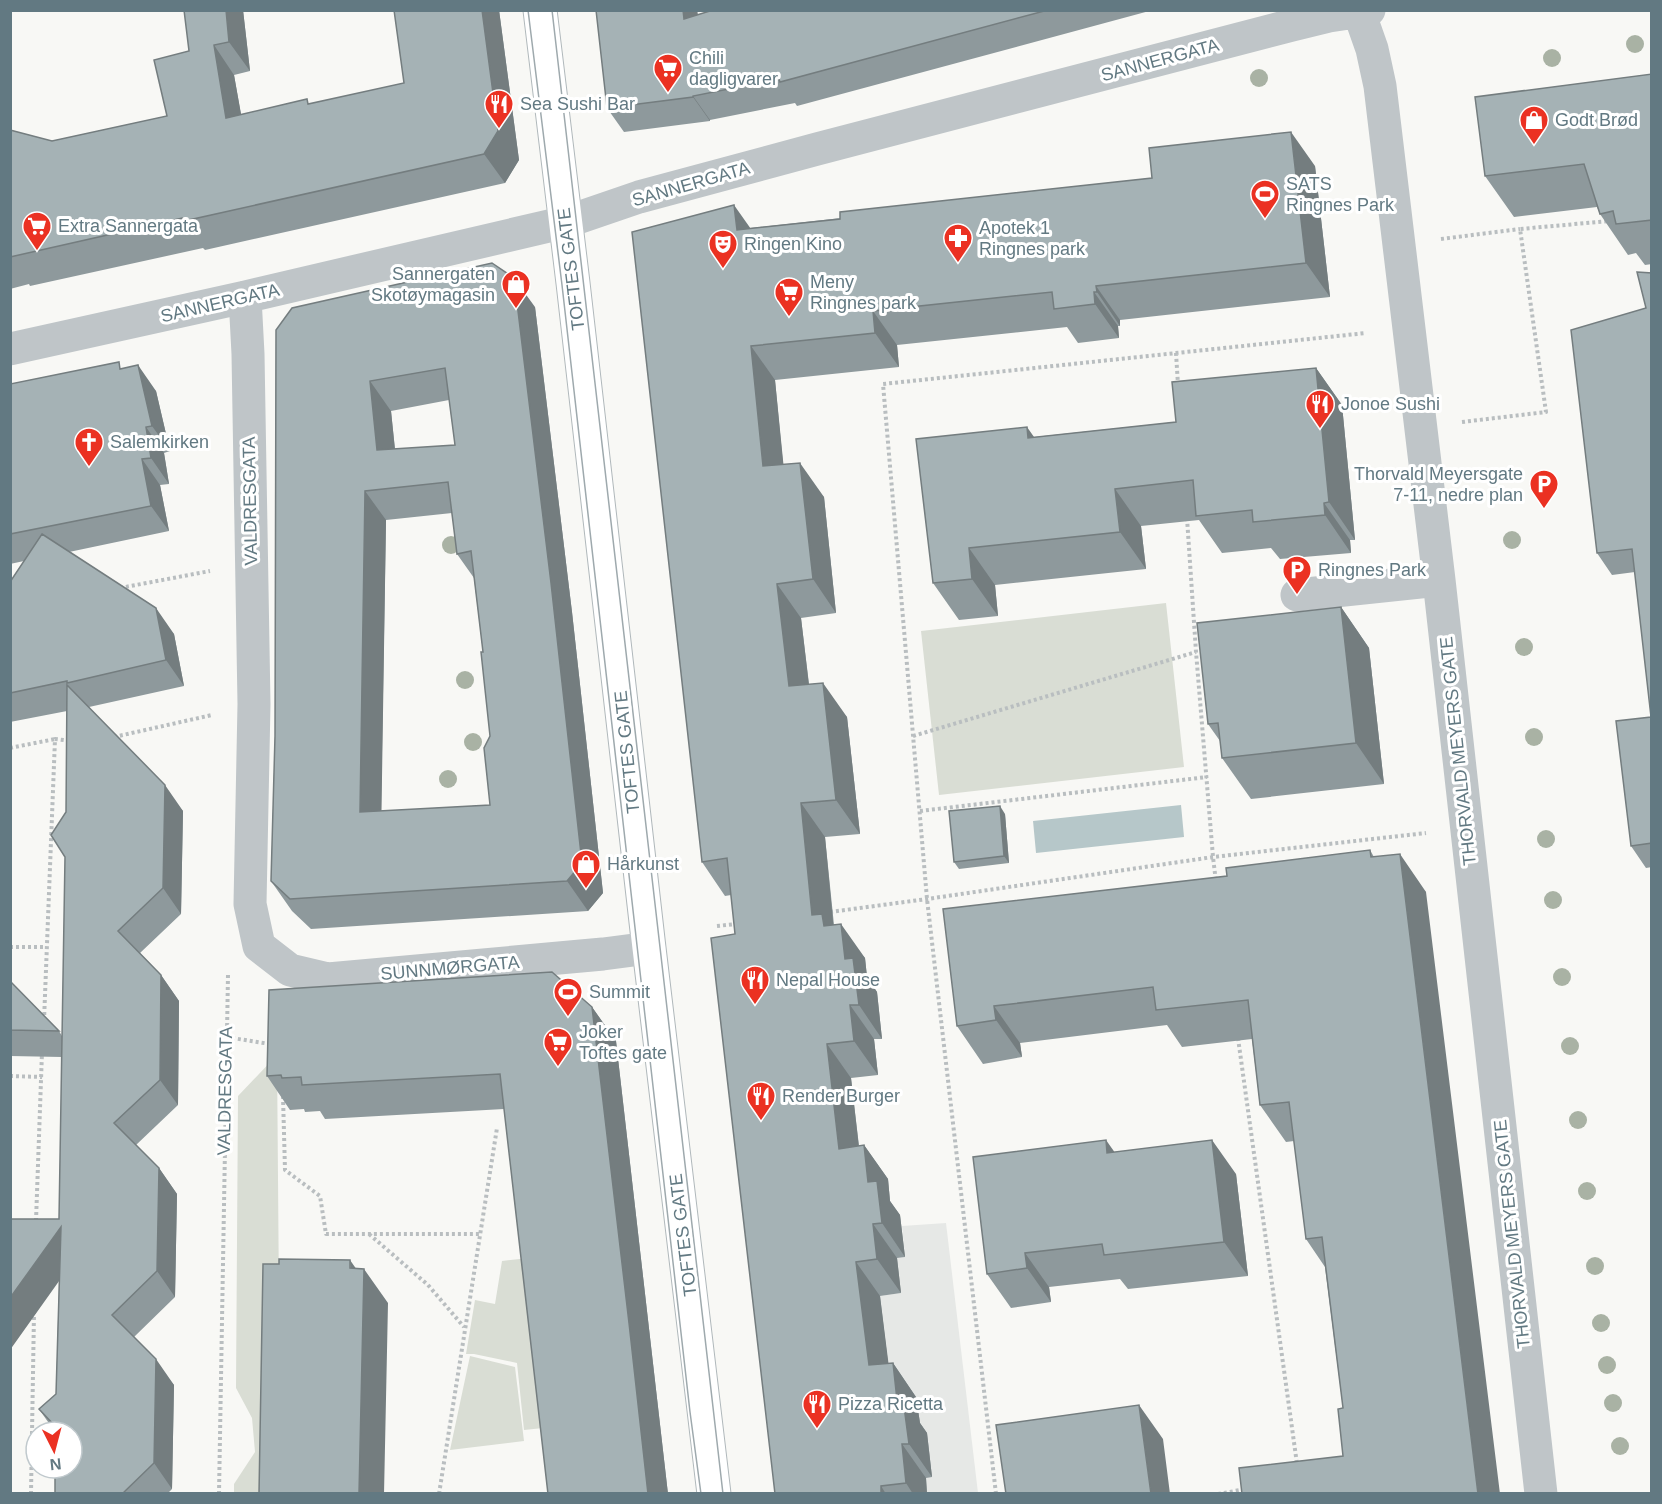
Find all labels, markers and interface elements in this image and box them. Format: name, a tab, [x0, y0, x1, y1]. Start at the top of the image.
street label: SANNERGATA	[1099, 35, 1221, 85]
place label: Chili dagligvarer	[689, 48, 778, 89]
supermarket icon: Chili dagligvarer	[652, 52, 684, 94]
restaurant icon: Sea Sushi Bar	[483, 88, 515, 130]
place label: Sea Sushi Bar	[520, 94, 635, 114]
shop icon: Godt Brød	[1518, 104, 1550, 146]
place label: Godt Brød	[1555, 110, 1638, 130]
street label: SANNERGATA	[630, 158, 752, 210]
place label: SATS Ringnes Park	[1286, 174, 1395, 215]
sports icon: SATS Ringnes Park	[1249, 178, 1281, 220]
street label: TOFTES GATE	[554, 207, 588, 331]
supermarket icon: Extra Sannergata	[21, 210, 53, 252]
place label: Extra Sannergata	[58, 216, 199, 236]
place label: Apotek 1 Ringnes park	[979, 218, 1086, 259]
pharmacy icon: Apotek 1 Ringnes park	[942, 222, 974, 264]
theatre icon: Ringen Kino	[707, 228, 739, 270]
place label: Ringen Kino	[744, 234, 842, 254]
place label: Sannergaten Skotøymagasin	[371, 264, 495, 305]
shop icon: Sannergaten Skotøymagasin	[500, 268, 532, 310]
place label: Meny Ringnes park	[810, 272, 917, 313]
supermarket icon: Meny Ringnes park	[773, 276, 805, 318]
street label: SANNERGATA	[159, 280, 281, 326]
restaurant icon: Jonoe Sushi	[1304, 388, 1336, 430]
place label: Jonoe Sushi	[1341, 394, 1440, 414]
church icon: Salemkirken	[73, 426, 105, 468]
place label: Salemkirken	[110, 432, 209, 452]
street label: VALDRESGATA	[239, 436, 261, 566]
place label: Thorvald Meyersgate 7-11, nedre plan	[1354, 464, 1523, 505]
parking icon: Thorvald Meyersgate 7-11, nedre plan	[1528, 468, 1560, 510]
parking icon: Ringnes Park	[1281, 554, 1313, 596]
place label: Ringnes Park	[1318, 560, 1427, 580]
street label: THORVALD MEYERS GATE	[1436, 636, 1480, 866]
street label: TOFTES GATE	[611, 690, 643, 814]
shop icon: Hårkunst	[570, 848, 602, 890]
place label: Hårkunst	[607, 854, 679, 874]
street label: SUNNMØRGATA	[380, 952, 520, 984]
restaurant icon: Nepal House	[739, 964, 771, 1006]
place label: Nepal House	[776, 970, 880, 990]
sports icon: Summit	[552, 976, 584, 1018]
place label: Summit	[589, 982, 650, 1002]
place label: Joker Toftes gate	[579, 1022, 667, 1063]
street label: VALDRESGATA	[214, 1026, 236, 1156]
supermarket icon: Joker Toftes gate	[542, 1026, 574, 1068]
restaurant icon: Render Burger	[745, 1080, 777, 1122]
place label: Render Burger	[782, 1086, 900, 1106]
street label: THORVALD MEYERS GATE	[1490, 1119, 1534, 1349]
street label: TOFTES GATE	[666, 1173, 700, 1297]
restaurant icon: Pizza Ricetta	[801, 1388, 833, 1430]
place label: Pizza Ricetta	[838, 1394, 944, 1414]
north arrow	[24, 1420, 84, 1480]
text: N	[49, 1455, 62, 1473]

